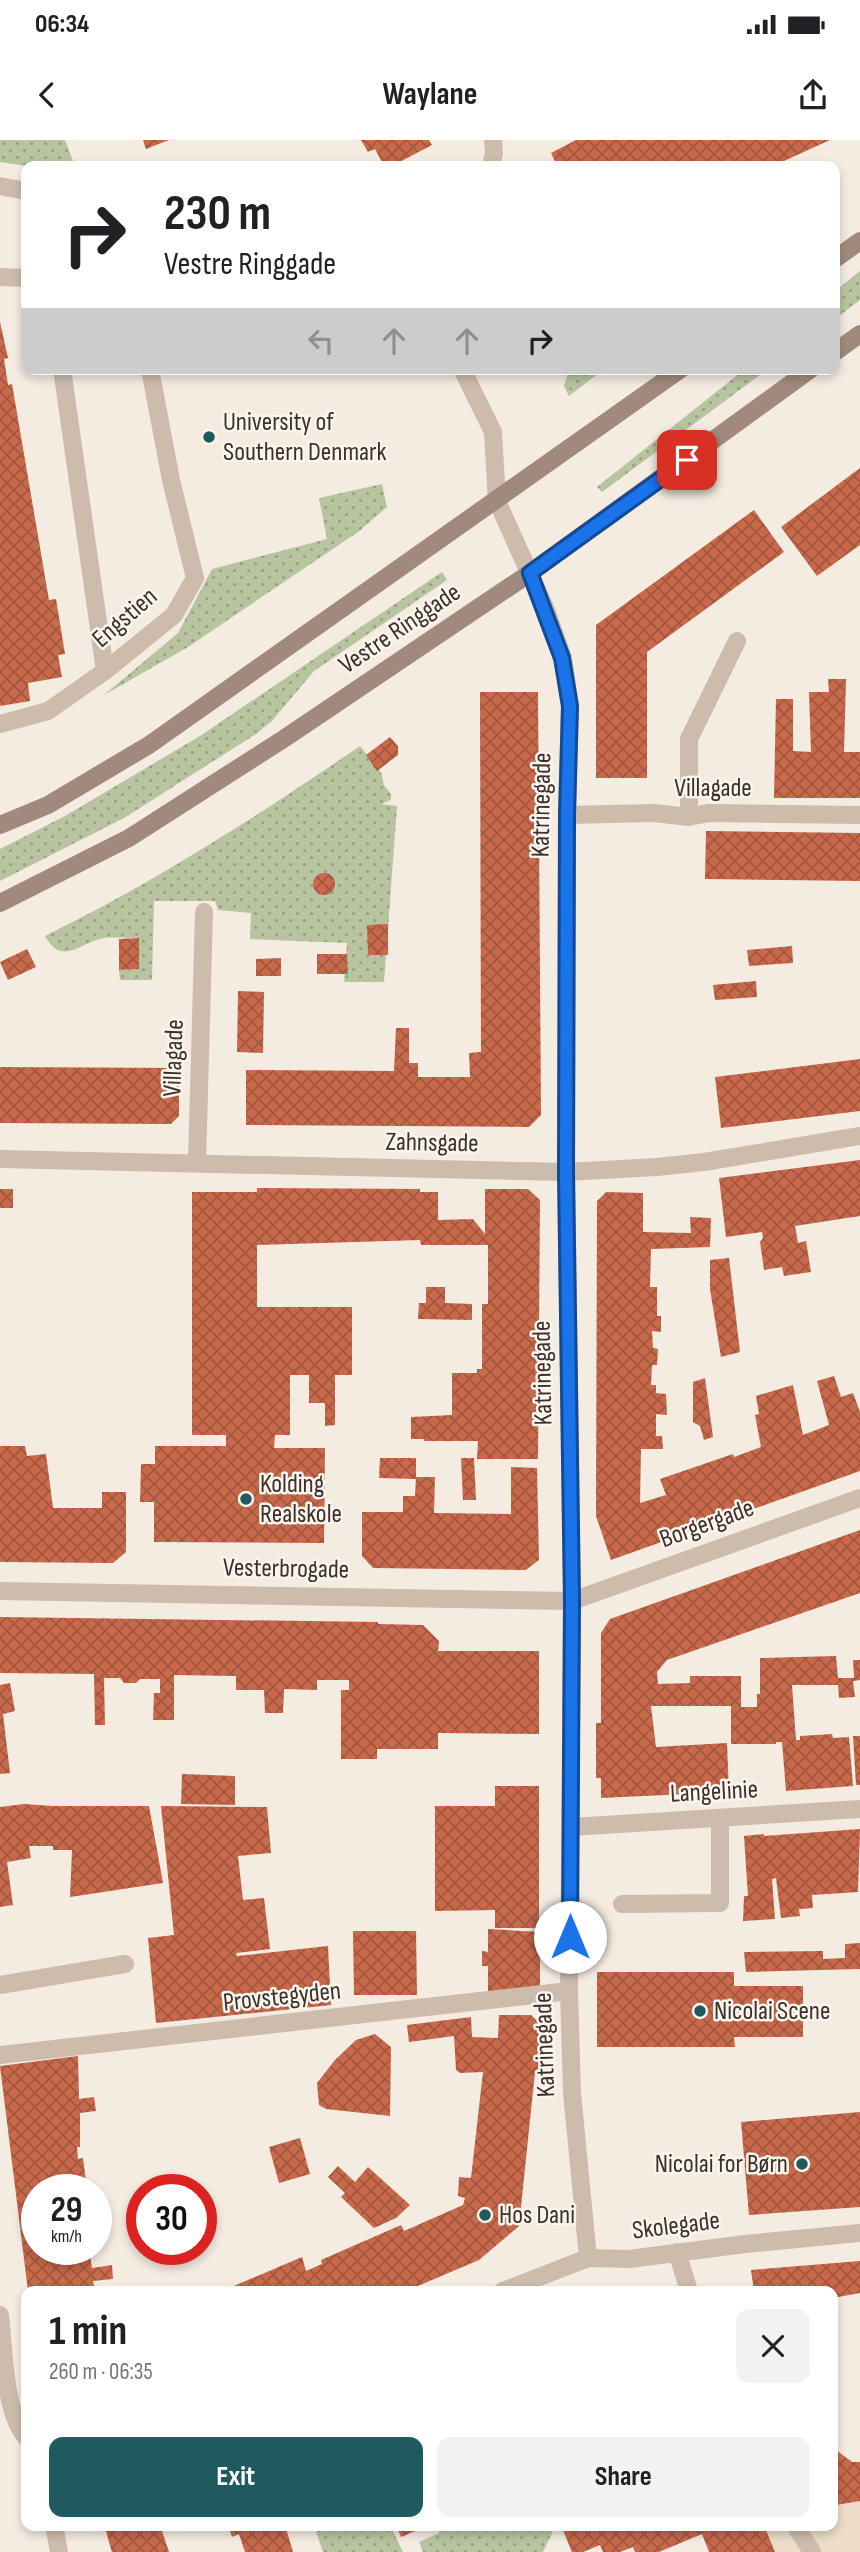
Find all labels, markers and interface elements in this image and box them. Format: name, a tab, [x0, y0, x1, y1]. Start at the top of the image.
text: 06:34	[35, 9, 89, 40]
text: Waylane	[382, 75, 478, 114]
icon: back	[28, 76, 66, 114]
icon: share	[794, 76, 832, 114]
text: 230 m	[164, 185, 271, 244]
icon: right	[49, 189, 140, 280]
text: Vestre Ringgade	[164, 245, 336, 284]
icon: left	[302, 322, 340, 360]
icon: ahead	[375, 322, 413, 360]
icon: ahead	[448, 322, 486, 360]
icon: right	[521, 322, 559, 360]
place label: University of Southern Denmark	[223, 407, 387, 468]
marker: University of Southern Denmark	[201, 429, 217, 445]
pin	[657, 430, 717, 490]
icon: arrive	[668, 441, 706, 479]
street label: Vestre Ringgade	[333, 577, 467, 681]
street label: Engstien	[86, 581, 164, 655]
street label: Katrinegade	[526, 752, 558, 858]
street label: Villagade	[674, 773, 752, 804]
street label: Villagade	[157, 1019, 191, 1097]
street label: Zahnsgade	[385, 1127, 479, 1159]
street label: Katrinegade	[527, 1320, 559, 1426]
place label: Kolding Realskole	[260, 1469, 342, 1530]
marker: Kolding Realskole	[238, 1491, 254, 1507]
street label: Borgergade	[656, 1493, 758, 1555]
street label: Vesterbrogade	[223, 1552, 349, 1586]
street label: Langelinie	[669, 1774, 759, 1810]
position arrow	[533, 1900, 607, 1974]
street label: Provstegyden	[222, 1975, 342, 2019]
street label: Katrinegade	[528, 1992, 562, 2098]
place label: Nicolai Scene	[714, 1996, 830, 2027]
marker: Nicolai Scene	[692, 2003, 708, 2019]
place label: Nicolai for Børn	[655, 2149, 788, 2180]
marker: Nicolai for Børn	[794, 2156, 810, 2172]
speed limit sign: 30	[126, 2174, 217, 2265]
text: 29	[51, 2189, 82, 2232]
place label: Hos Dani	[499, 2200, 575, 2231]
street label: Skolegade	[630, 2205, 722, 2247]
marker: Hos Dani	[477, 2207, 493, 2223]
text: km/h	[51, 2226, 82, 2247]
text: 1 min	[49, 2306, 127, 2357]
button: close	[736, 2309, 810, 2383]
text: 260 m · 06:35	[49, 2358, 153, 2386]
button: Exit	[49, 2437, 423, 2517]
button: Share	[437, 2437, 810, 2517]

